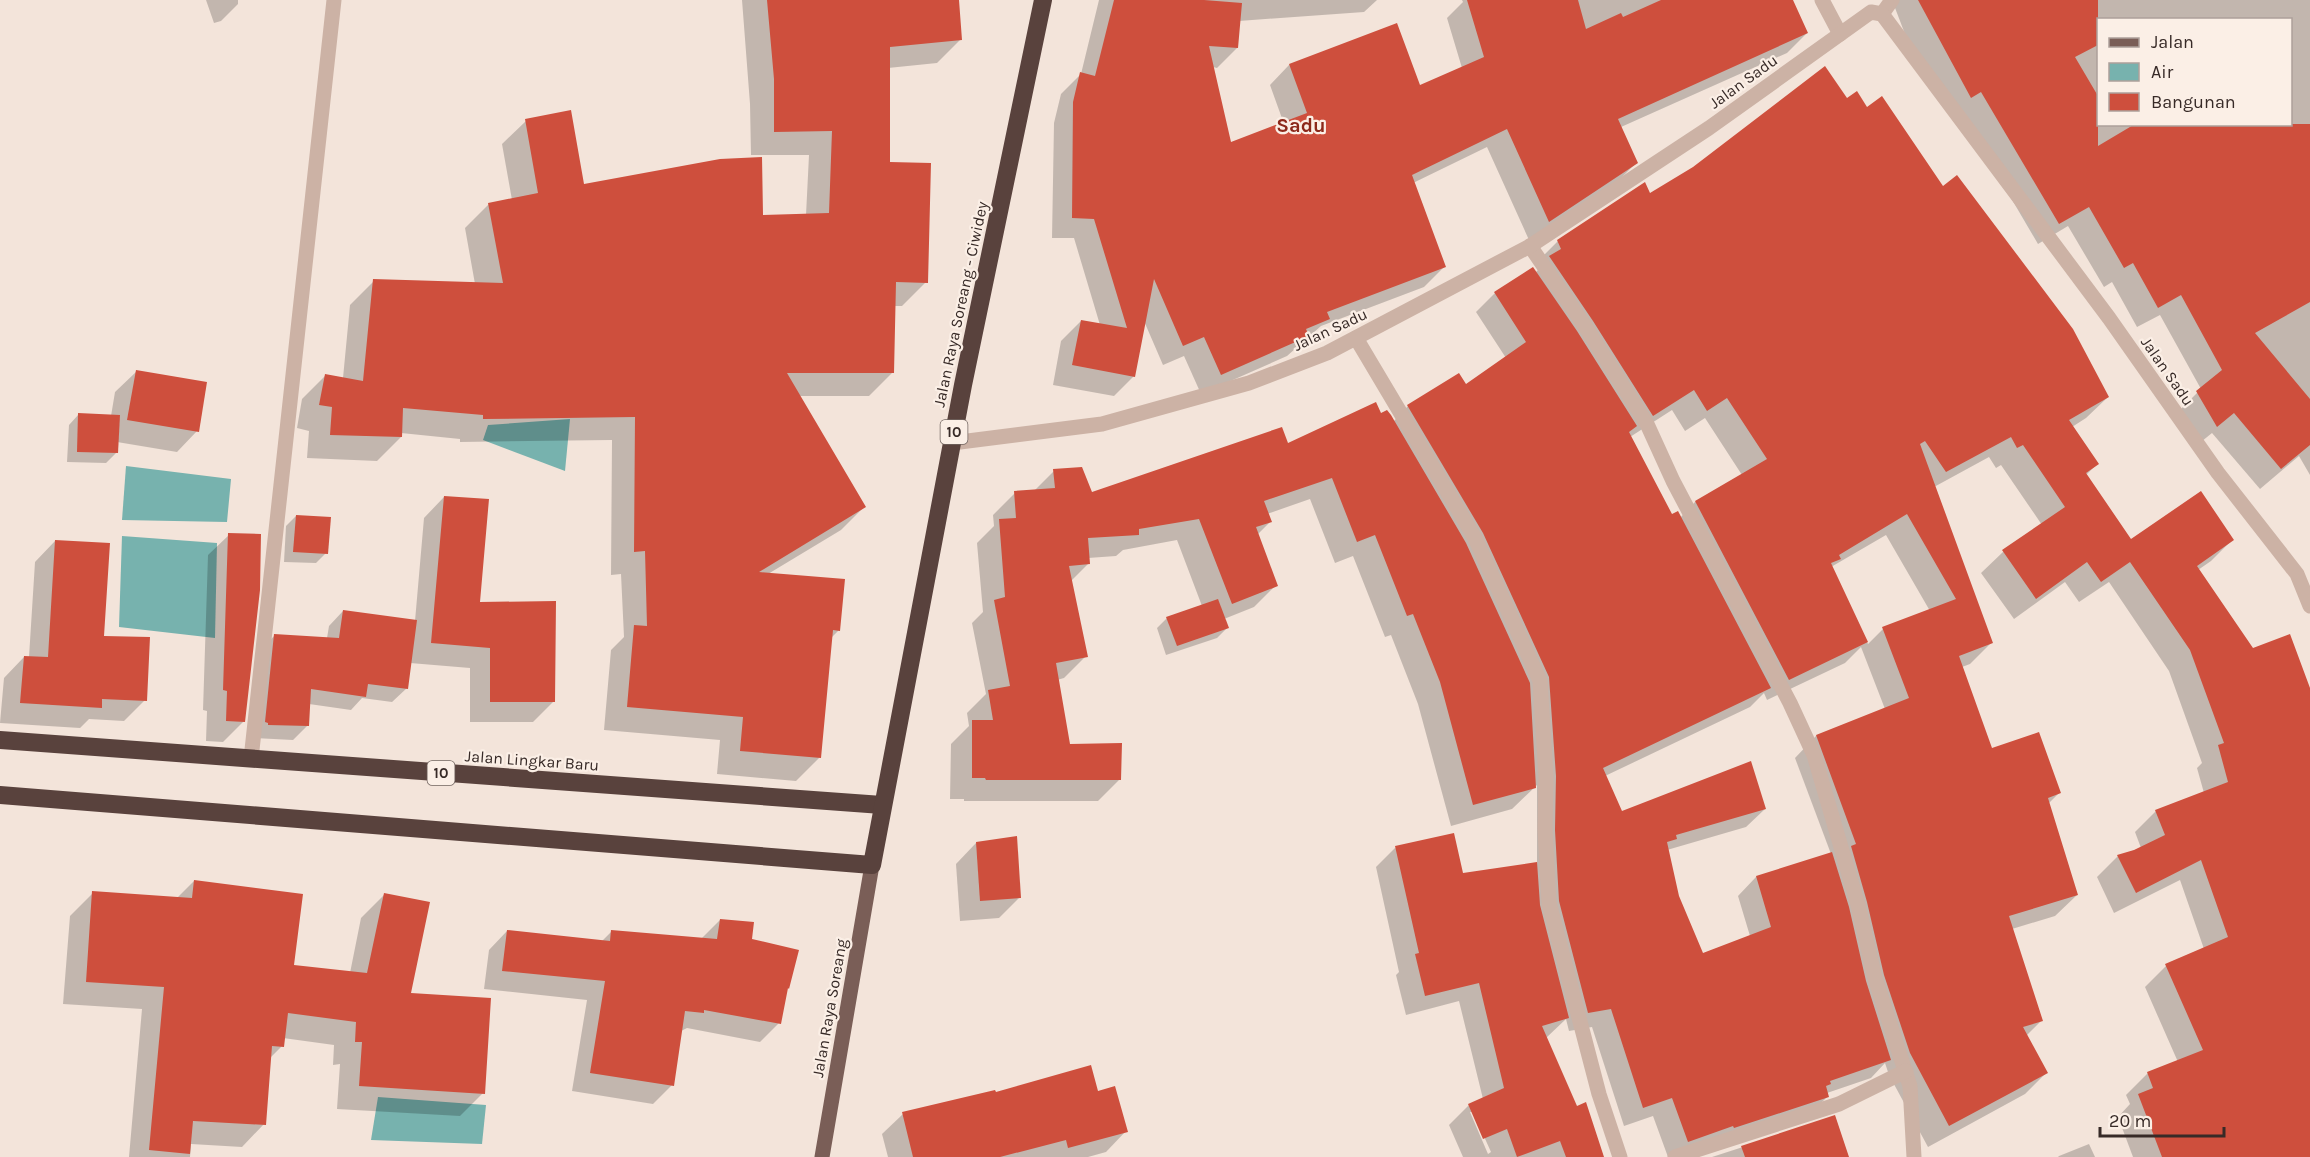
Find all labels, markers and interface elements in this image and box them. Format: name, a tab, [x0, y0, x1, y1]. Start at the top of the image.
legend	[2097, 18, 2292, 126]
text: Jalan	[2151, 31, 2194, 53]
street label: Jalan Sadu	[1705, 50, 1781, 113]
text: Air	[2151, 61, 2174, 83]
text: Bangunan	[2151, 91, 2236, 113]
district label: Sadu	[1276, 114, 1326, 137]
street label: Jalan Raya Soreang - Ciwidey	[929, 199, 992, 409]
street label: Jalan Sadu	[1290, 304, 1370, 355]
street label: Jalan Sadu	[2137, 333, 2198, 409]
road number: 10	[940, 420, 968, 444]
street label: Jalan Lingkar Baru	[464, 746, 600, 775]
road number: 10	[428, 761, 454, 785]
street label: Jalan Raya Soreang	[808, 937, 851, 1079]
scale bar	[2100, 1100, 2224, 1138]
text: 20 m	[2109, 1110, 2151, 1132]

